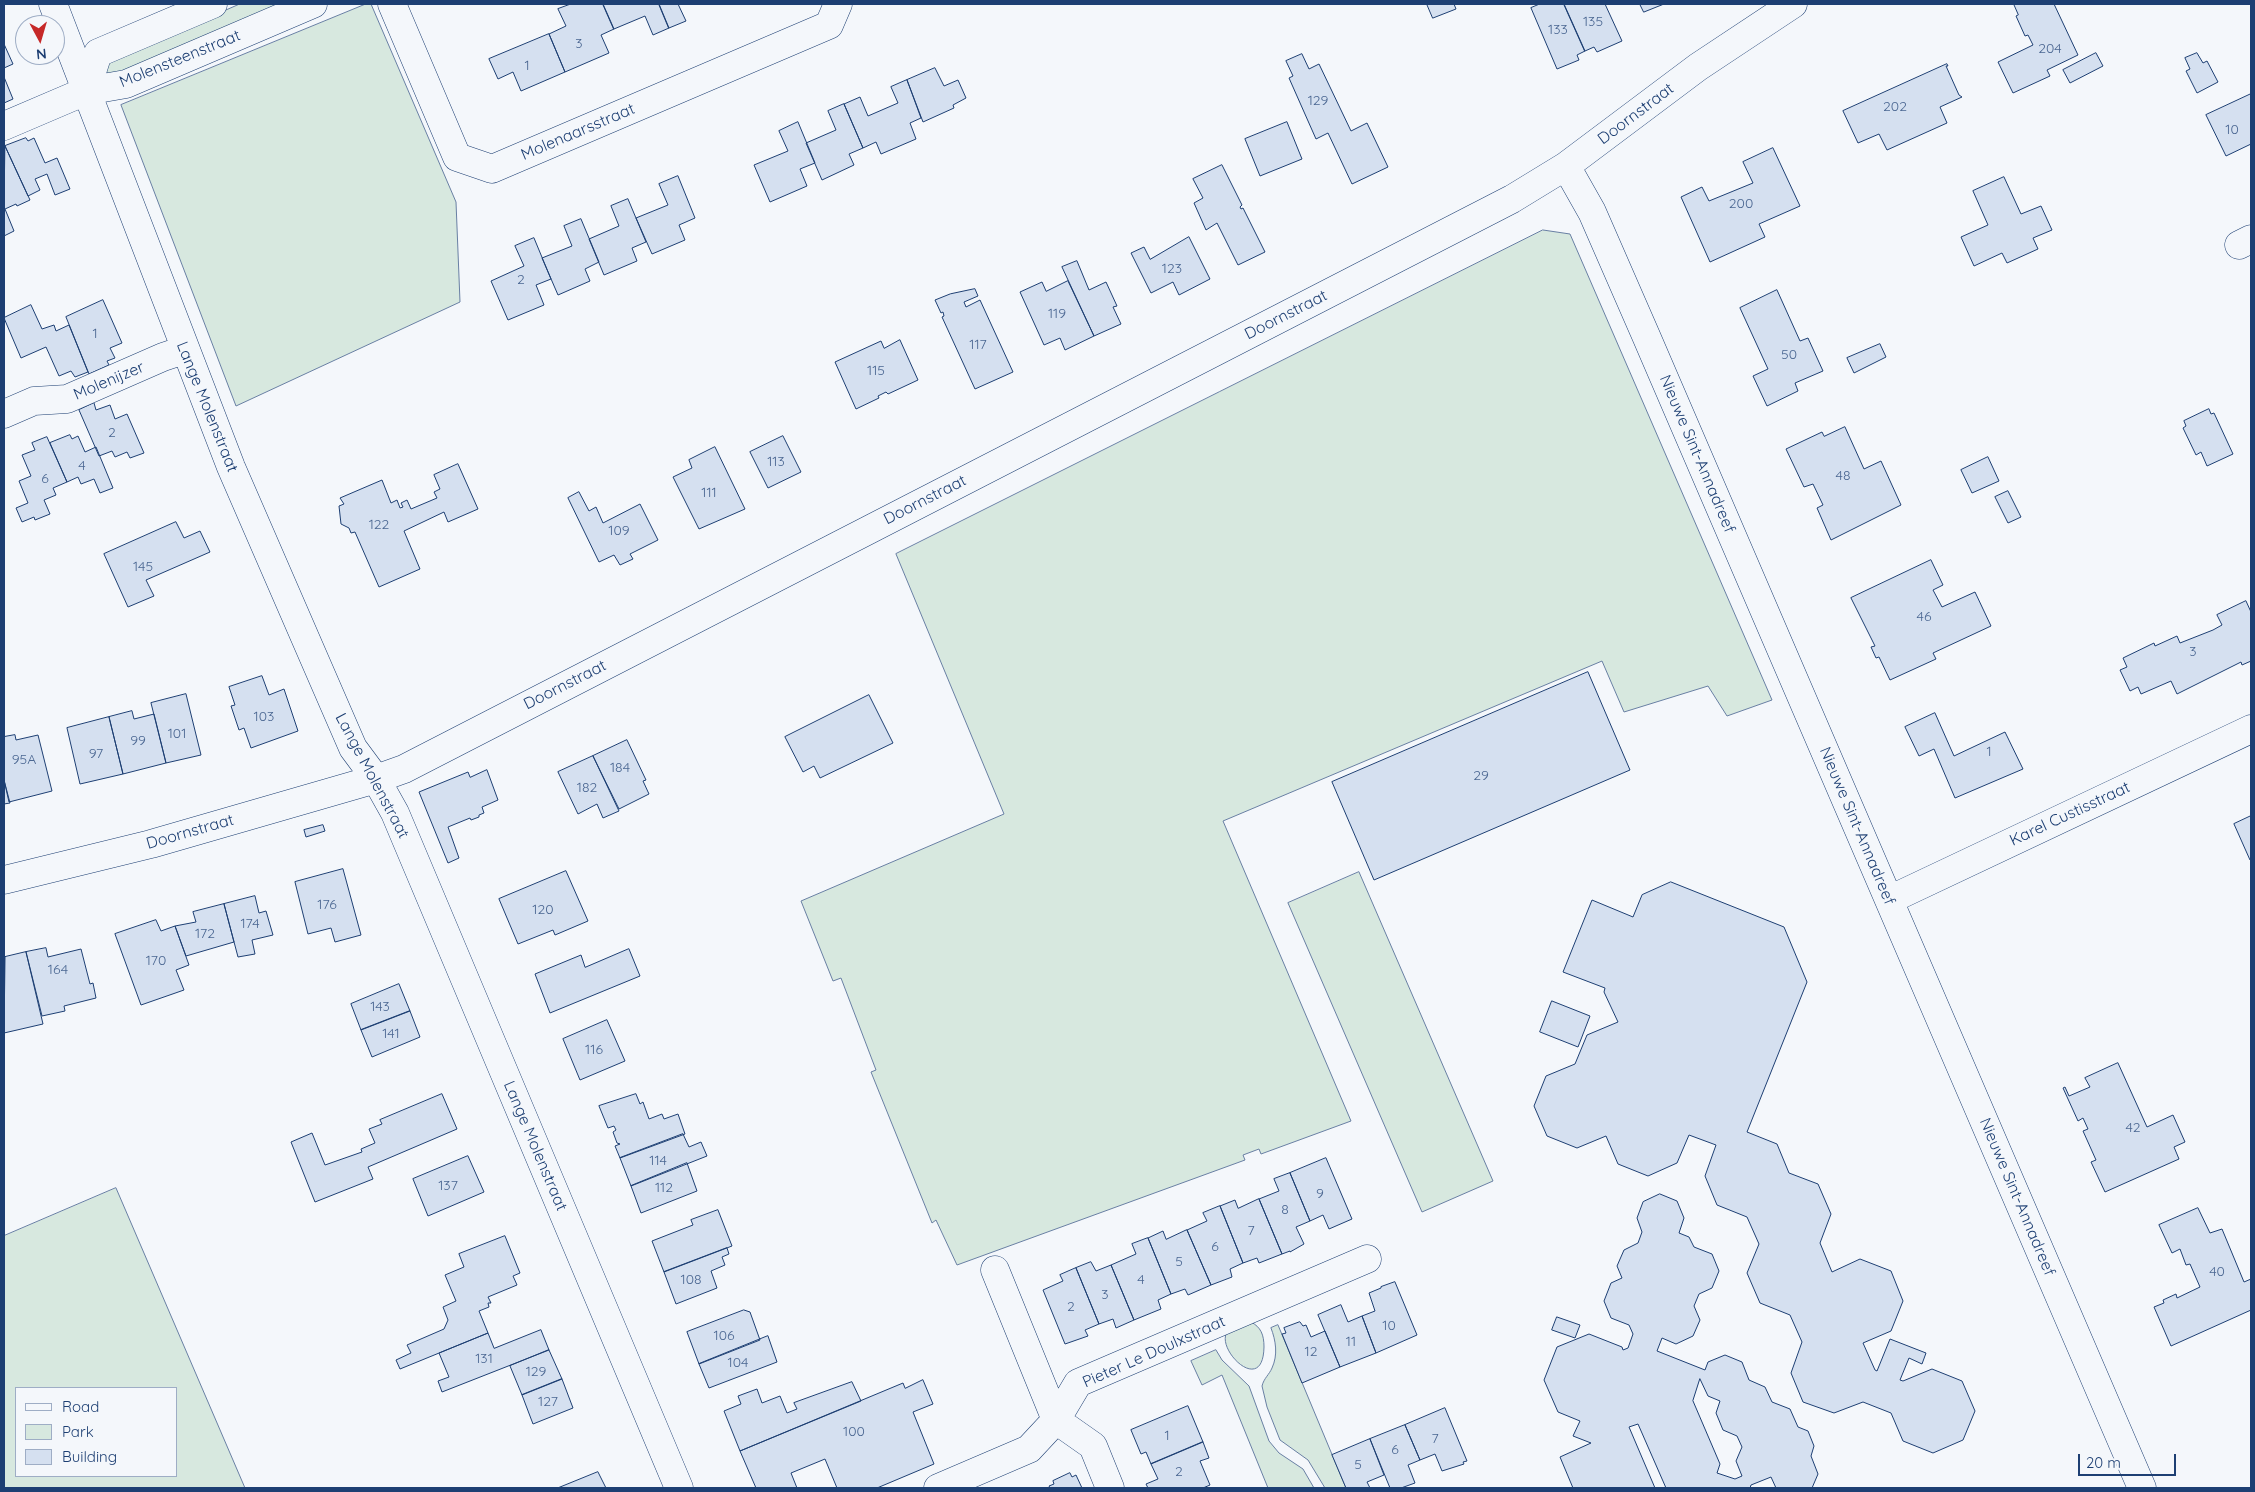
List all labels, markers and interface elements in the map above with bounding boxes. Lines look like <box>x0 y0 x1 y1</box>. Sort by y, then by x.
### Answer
house number: 135 <box>1583 14 1603 30</box>
north arrow <box>15 15 65 65</box>
house number: 133 <box>1548 22 1568 38</box>
street label: Molensteenstraat <box>117 26 243 92</box>
house number: 3 <box>575 36 583 52</box>
house number: 204 <box>2038 41 2062 57</box>
text: N <box>35 44 48 63</box>
house number: 1 <box>524 58 530 74</box>
street label: Doornstraat <box>1594 79 1678 149</box>
house number: 129 <box>1308 93 1328 109</box>
street label: Molenaarsstraat <box>518 99 638 165</box>
house number: 202 <box>1883 99 1907 115</box>
house number: 10 <box>2225 122 2239 138</box>
house number: 200 <box>1729 196 1753 212</box>
house number: 123 <box>1162 261 1182 277</box>
house number: 2 <box>517 272 525 288</box>
street label: Doornstraat <box>1241 286 1331 344</box>
house number: 119 <box>1048 306 1066 322</box>
house number: 1 <box>92 326 98 342</box>
house number: 117 <box>969 337 987 353</box>
street label: Lange Molenstraat <box>172 339 242 475</box>
house number: 50 <box>1781 347 1797 363</box>
street label: Molenijzer <box>71 357 147 405</box>
house number: 115 <box>867 363 885 379</box>
street label: Nieuwe Sint-Annadreef <box>1655 372 1739 536</box>
house number: 2 <box>108 425 116 441</box>
house number: 113 <box>767 454 785 470</box>
house number: 4 <box>78 458 86 474</box>
house number: 48 <box>1836 468 1850 484</box>
house number: 6 <box>41 471 49 487</box>
street label: Doornstraat <box>880 471 970 529</box>
house number: 111 <box>701 485 717 501</box>
house number: 122 <box>369 517 389 533</box>
house number: 109 <box>608 523 630 539</box>
house number: 145 <box>133 559 153 575</box>
house number: 46 <box>1917 609 1931 625</box>
house number: 3 <box>2189 644 2197 660</box>
street label: Doornstraat <box>520 656 610 714</box>
house number: 103 <box>254 709 274 725</box>
street label: Lange Molenstraat <box>331 710 413 842</box>
house number: 101 <box>168 726 186 742</box>
house number: 99 <box>130 733 146 749</box>
street label: Nieuwe Sint-Annadreef <box>1815 744 1899 908</box>
house number: 1 <box>1986 744 1992 760</box>
house number: 97 <box>89 746 103 762</box>
house number: 95A <box>12 752 36 768</box>
house number: 184 <box>610 760 630 776</box>
house number: 29 <box>1473 768 1489 784</box>
street label: Karel Custisstraat <box>2007 778 2133 850</box>
house number: 182 <box>577 780 597 796</box>
street label: Doornstraat <box>144 810 236 854</box>
house number: 176 <box>317 897 337 913</box>
house number: 120 <box>532 902 554 918</box>
house number: 174 <box>240 916 260 932</box>
house number: 172 <box>195 926 215 942</box>
house number: 170 <box>146 953 166 969</box>
house number: 164 <box>48 962 68 978</box>
house number: 143 <box>370 999 390 1015</box>
house number: 141 <box>382 1026 400 1042</box>
house number: 116 <box>585 1042 603 1058</box>
street label: Lange Molenstraat <box>499 1078 571 1214</box>
street label: Nieuwe Sint-Annadreef <box>1975 1115 2059 1279</box>
house number: 42 <box>2125 1120 2141 1136</box>
house number: 114 <box>649 1153 667 1169</box>
house number: 137 <box>438 1178 458 1194</box>
house number: 112 <box>655 1180 673 1196</box>
house number: 9 <box>1316 1186 1324 1202</box>
house number: 8 <box>1281 1202 1289 1218</box>
house number: 7 <box>1247 1223 1255 1239</box>
house number: 6 <box>1211 1239 1219 1255</box>
house number: 5 <box>1175 1254 1183 1270</box>
house number: 40 <box>2209 1264 2225 1280</box>
house number: 108 <box>680 1272 702 1288</box>
house number: 4 <box>1137 1272 1145 1288</box>
house number: 3 <box>1101 1287 1109 1303</box>
house number: 2 <box>1067 1299 1075 1315</box>
street label: Pieter Le Doulxstraat <box>1080 1312 1228 1392</box>
house number: 10 <box>1382 1318 1396 1334</box>
house number: 106 <box>713 1328 735 1344</box>
house number: 11 <box>1346 1334 1356 1350</box>
house number: 12 <box>1305 1344 1317 1360</box>
house number: 131 <box>475 1351 493 1367</box>
house number: 104 <box>728 1355 748 1371</box>
house number: 129 <box>526 1364 546 1380</box>
legend <box>15 1387 178 1477</box>
house number: 127 <box>538 1394 558 1410</box>
text: Road <box>62 1397 99 1416</box>
text: Park <box>62 1422 94 1441</box>
house number: 100 <box>843 1424 865 1440</box>
house number: 1 <box>1164 1428 1170 1444</box>
house number: 7 <box>1431 1431 1439 1447</box>
house number: 6 <box>1391 1442 1399 1458</box>
scale bar <box>2080 1444 2178 1476</box>
text: Building <box>62 1447 117 1466</box>
text: 20 m <box>2086 1453 2121 1472</box>
house number: 5 <box>1354 1457 1362 1473</box>
house number: 2 <box>1175 1464 1183 1480</box>

